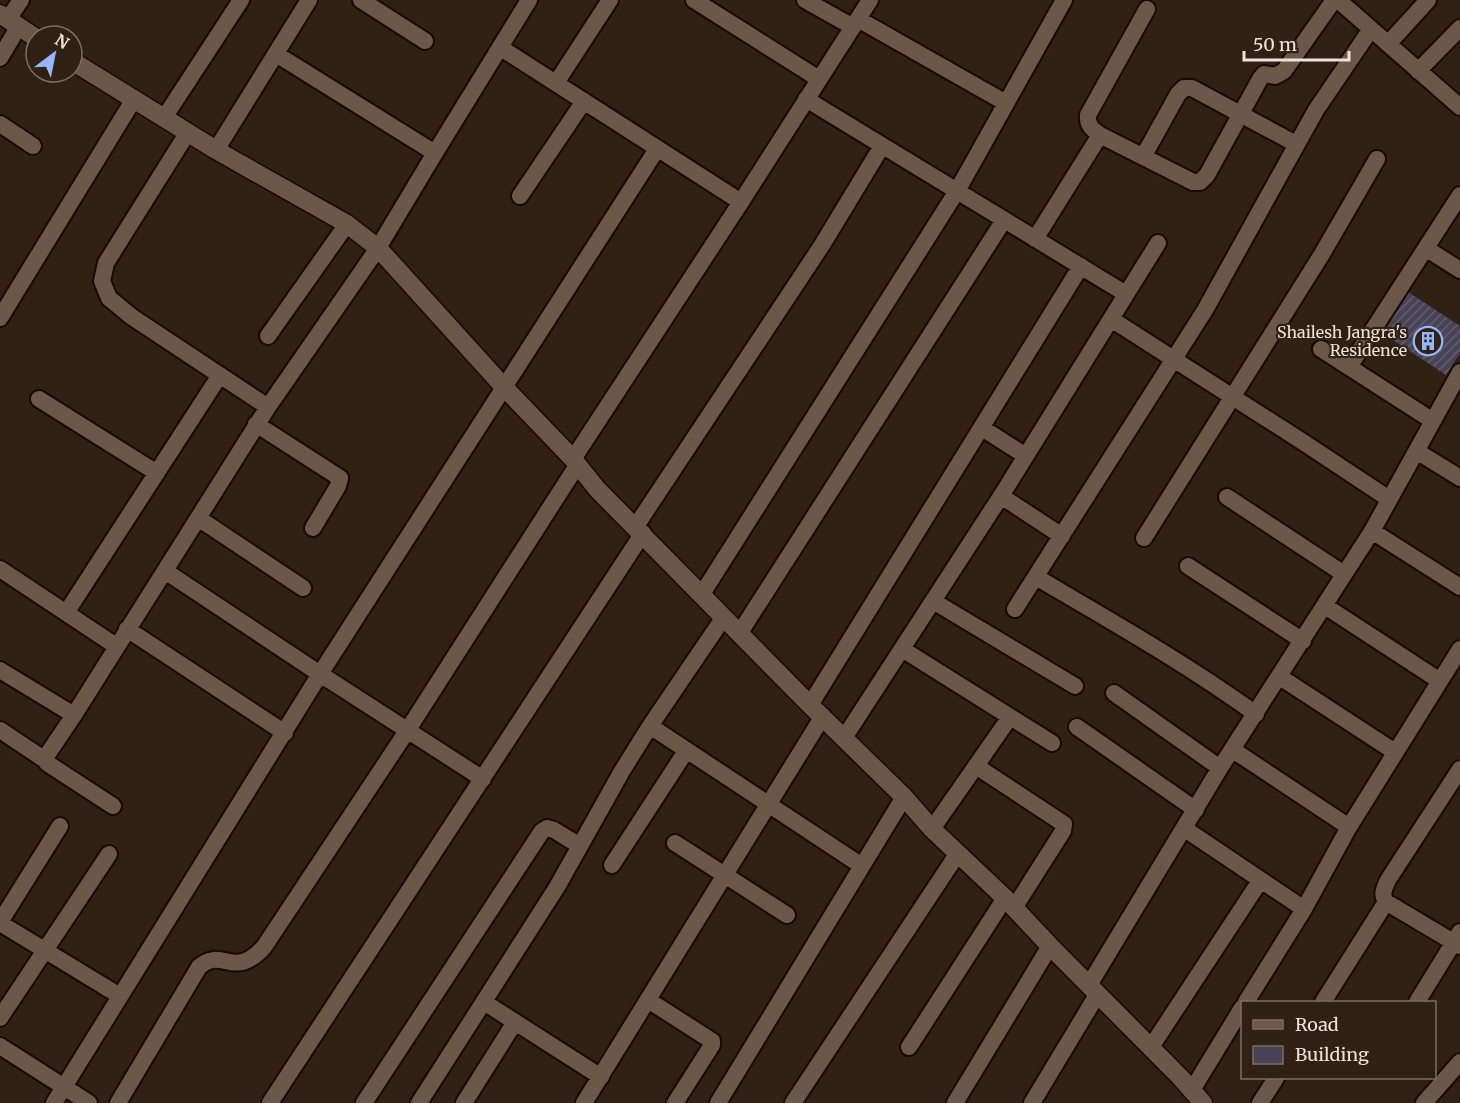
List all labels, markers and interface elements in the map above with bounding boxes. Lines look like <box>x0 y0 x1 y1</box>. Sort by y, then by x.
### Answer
north arrow <box>24 24 84 84</box>
scale bar <box>1244 24 1349 62</box>
text: N <box>51 29 73 53</box>
text: 50 m <box>1253 33 1297 56</box>
place label: Shailesh Jangra's Residence <box>1277 322 1407 360</box>
building icon: Shailesh Jangra's Residence <box>1412 325 1444 357</box>
legend <box>1241 1001 1436 1079</box>
text: Road <box>1295 1013 1339 1036</box>
text: Building <box>1295 1043 1369 1066</box>

